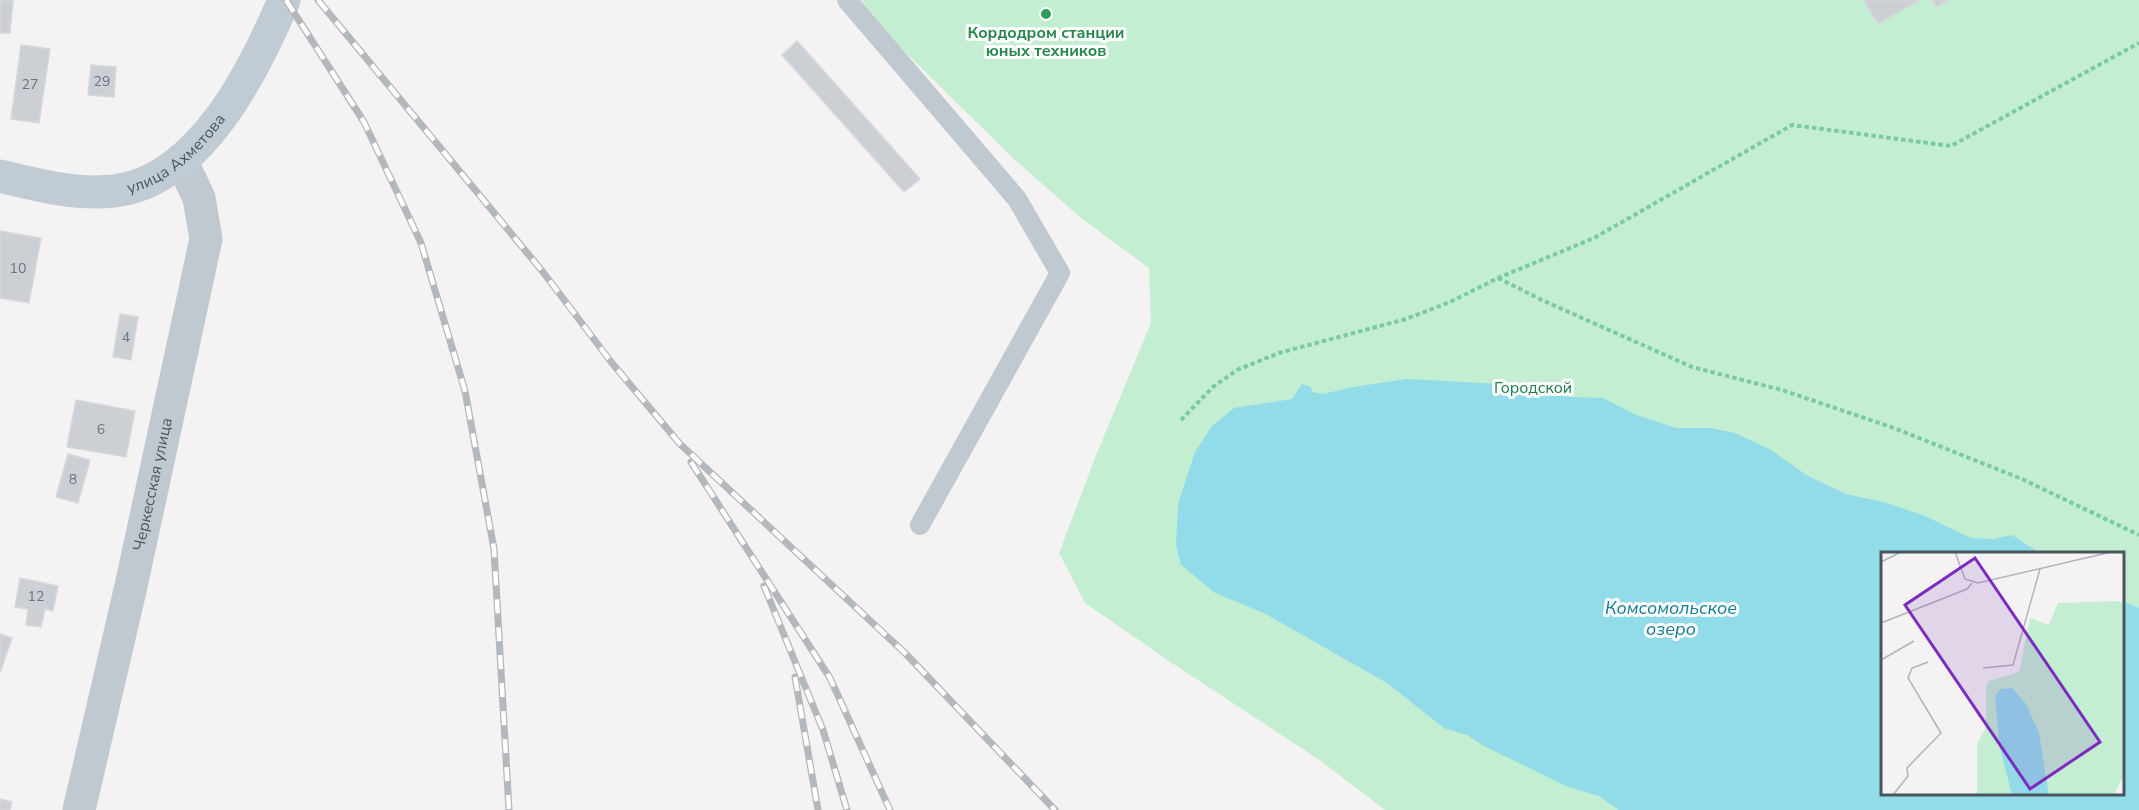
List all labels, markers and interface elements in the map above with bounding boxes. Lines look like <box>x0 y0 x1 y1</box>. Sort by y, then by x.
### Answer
marker: Кордодром станции юных техников <box>1039 7 1053 21</box>
place label: Кордодром станции юных техников <box>967 22 1125 62</box>
house number: 29 <box>94 72 110 91</box>
house number: 27 <box>22 75 38 94</box>
street label: улица Ахметова <box>125 109 231 199</box>
house number: 10 <box>10 259 26 278</box>
house number: 4 <box>122 328 130 347</box>
park label: Городской <box>1494 377 1572 399</box>
street label: Черкесская улица <box>128 416 178 553</box>
house number: 6 <box>97 420 105 439</box>
house number: 8 <box>69 470 77 489</box>
inset map <box>1881 552 2124 795</box>
house number: 12 <box>28 587 44 606</box>
water label: Комсомольское озеро <box>1605 596 1737 641</box>

